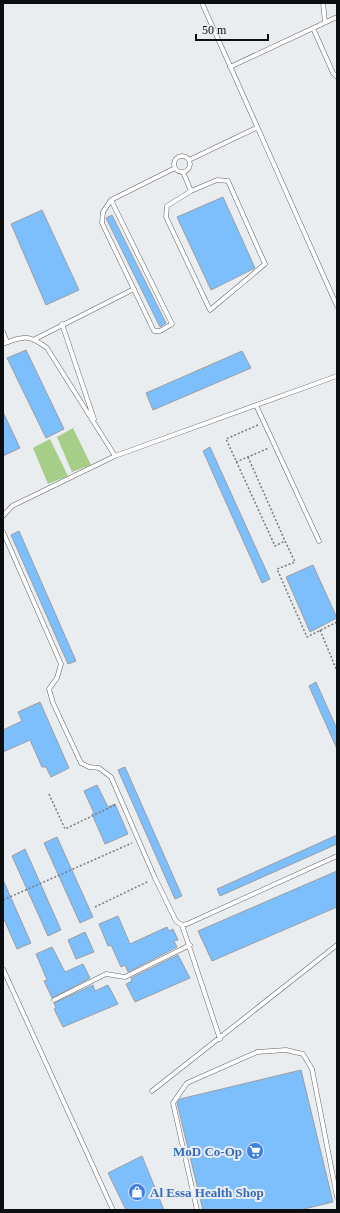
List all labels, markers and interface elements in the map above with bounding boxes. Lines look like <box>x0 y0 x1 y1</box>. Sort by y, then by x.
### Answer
scale bar <box>196 16 268 42</box>
text: 50 m <box>202 23 227 37</box>
supermarket icon: MoD Co-Op <box>245 1141 265 1161</box>
place label: MoD Co-Op <box>173 1144 242 1159</box>
shop icon: Al Essa Health Shop <box>127 1182 147 1202</box>
place label: Al Essa Health Shop <box>150 1185 264 1200</box>

